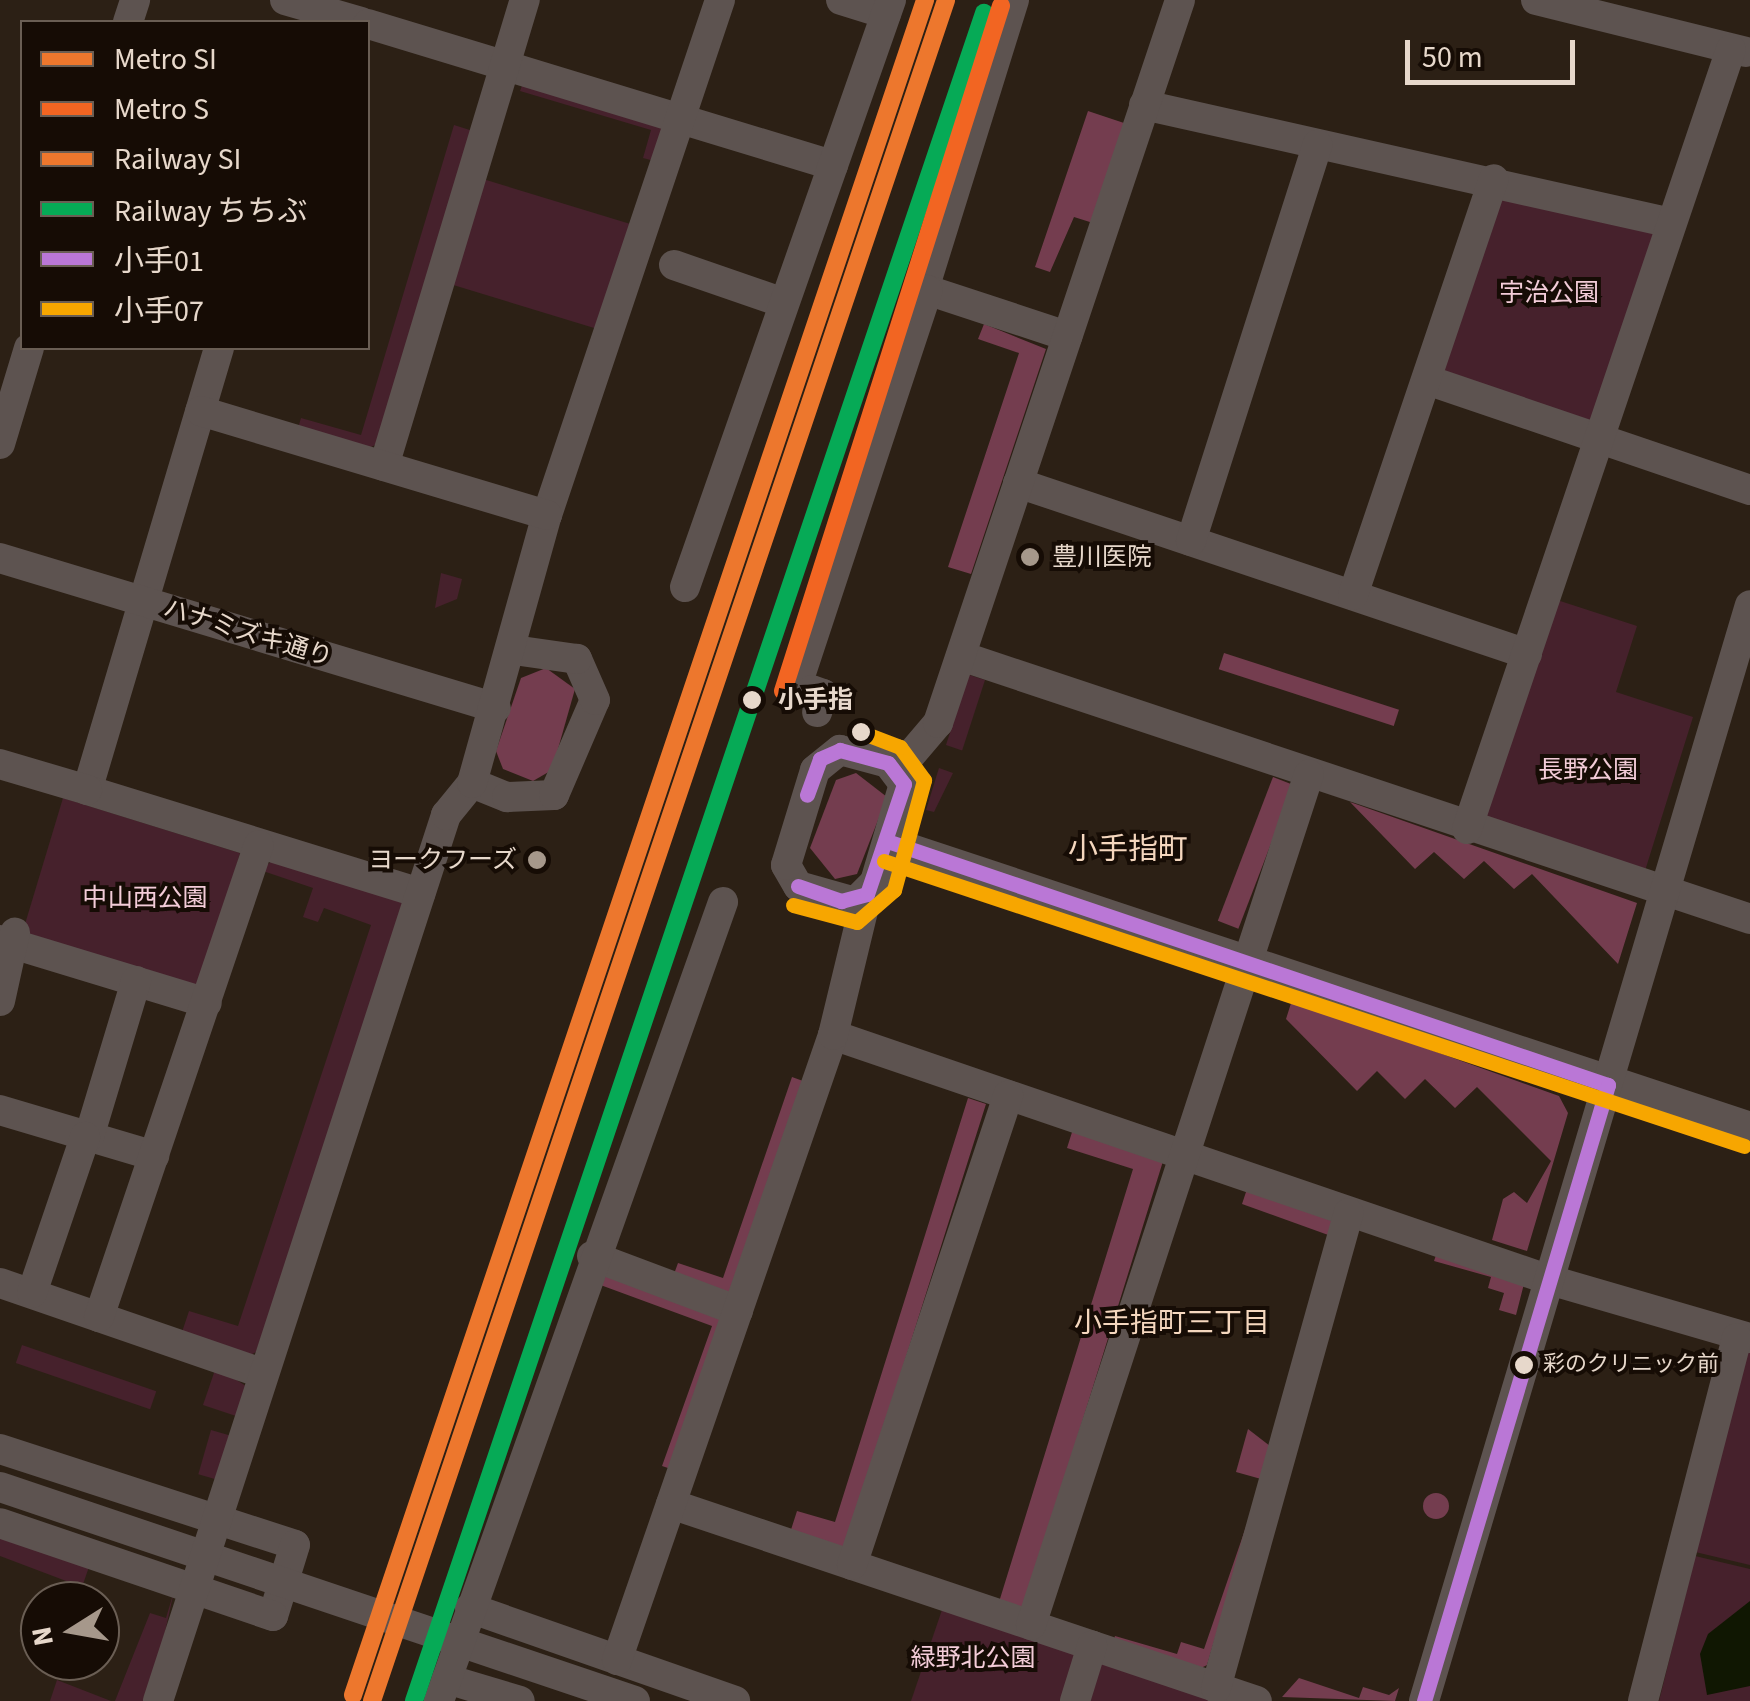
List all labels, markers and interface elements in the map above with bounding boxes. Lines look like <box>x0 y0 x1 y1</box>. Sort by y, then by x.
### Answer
legend <box>20 20 370 350</box>
scale bar <box>1410 20 1580 82</box>
text: 50 m <box>1422 36 1483 79</box>
text: Metro SI <box>114 38 217 81</box>
text: Metro S <box>114 88 209 131</box>
text: Railway SI <box>114 138 241 181</box>
text: Railway ちちぶ <box>114 190 308 233</box>
text: 小手01 <box>114 240 204 283</box>
park label: 宇治公園 <box>1499 278 1599 308</box>
text: 小手07 <box>114 290 204 333</box>
place label: 豊川医院 <box>1052 542 1152 572</box>
marker: 豊川医院 <box>1017 544 1043 570</box>
street label: ハナミズキ通り <box>160 593 336 673</box>
marker: 小手指 <box>735 683 769 717</box>
place label: 小手指 <box>778 685 853 715</box>
unlabelled marker <box>851 722 871 742</box>
park label: 長野公園 <box>1538 755 1638 785</box>
district label: 小手指町 <box>1068 832 1188 868</box>
place label: ヨークフーズ <box>367 845 517 875</box>
marker: ヨークフーズ <box>526 849 548 871</box>
park label: 中山西公園 <box>83 883 207 913</box>
district label: 小手指町三丁目 <box>1074 1306 1270 1340</box>
place label: 彩のクリニック前 <box>1543 1352 1719 1378</box>
marker: 彩のクリニック前 <box>1514 1355 1534 1375</box>
north arrow <box>20 1581 120 1681</box>
text: N <box>21 1623 64 1649</box>
park label: 緑野北公園 <box>911 1643 1035 1673</box>

